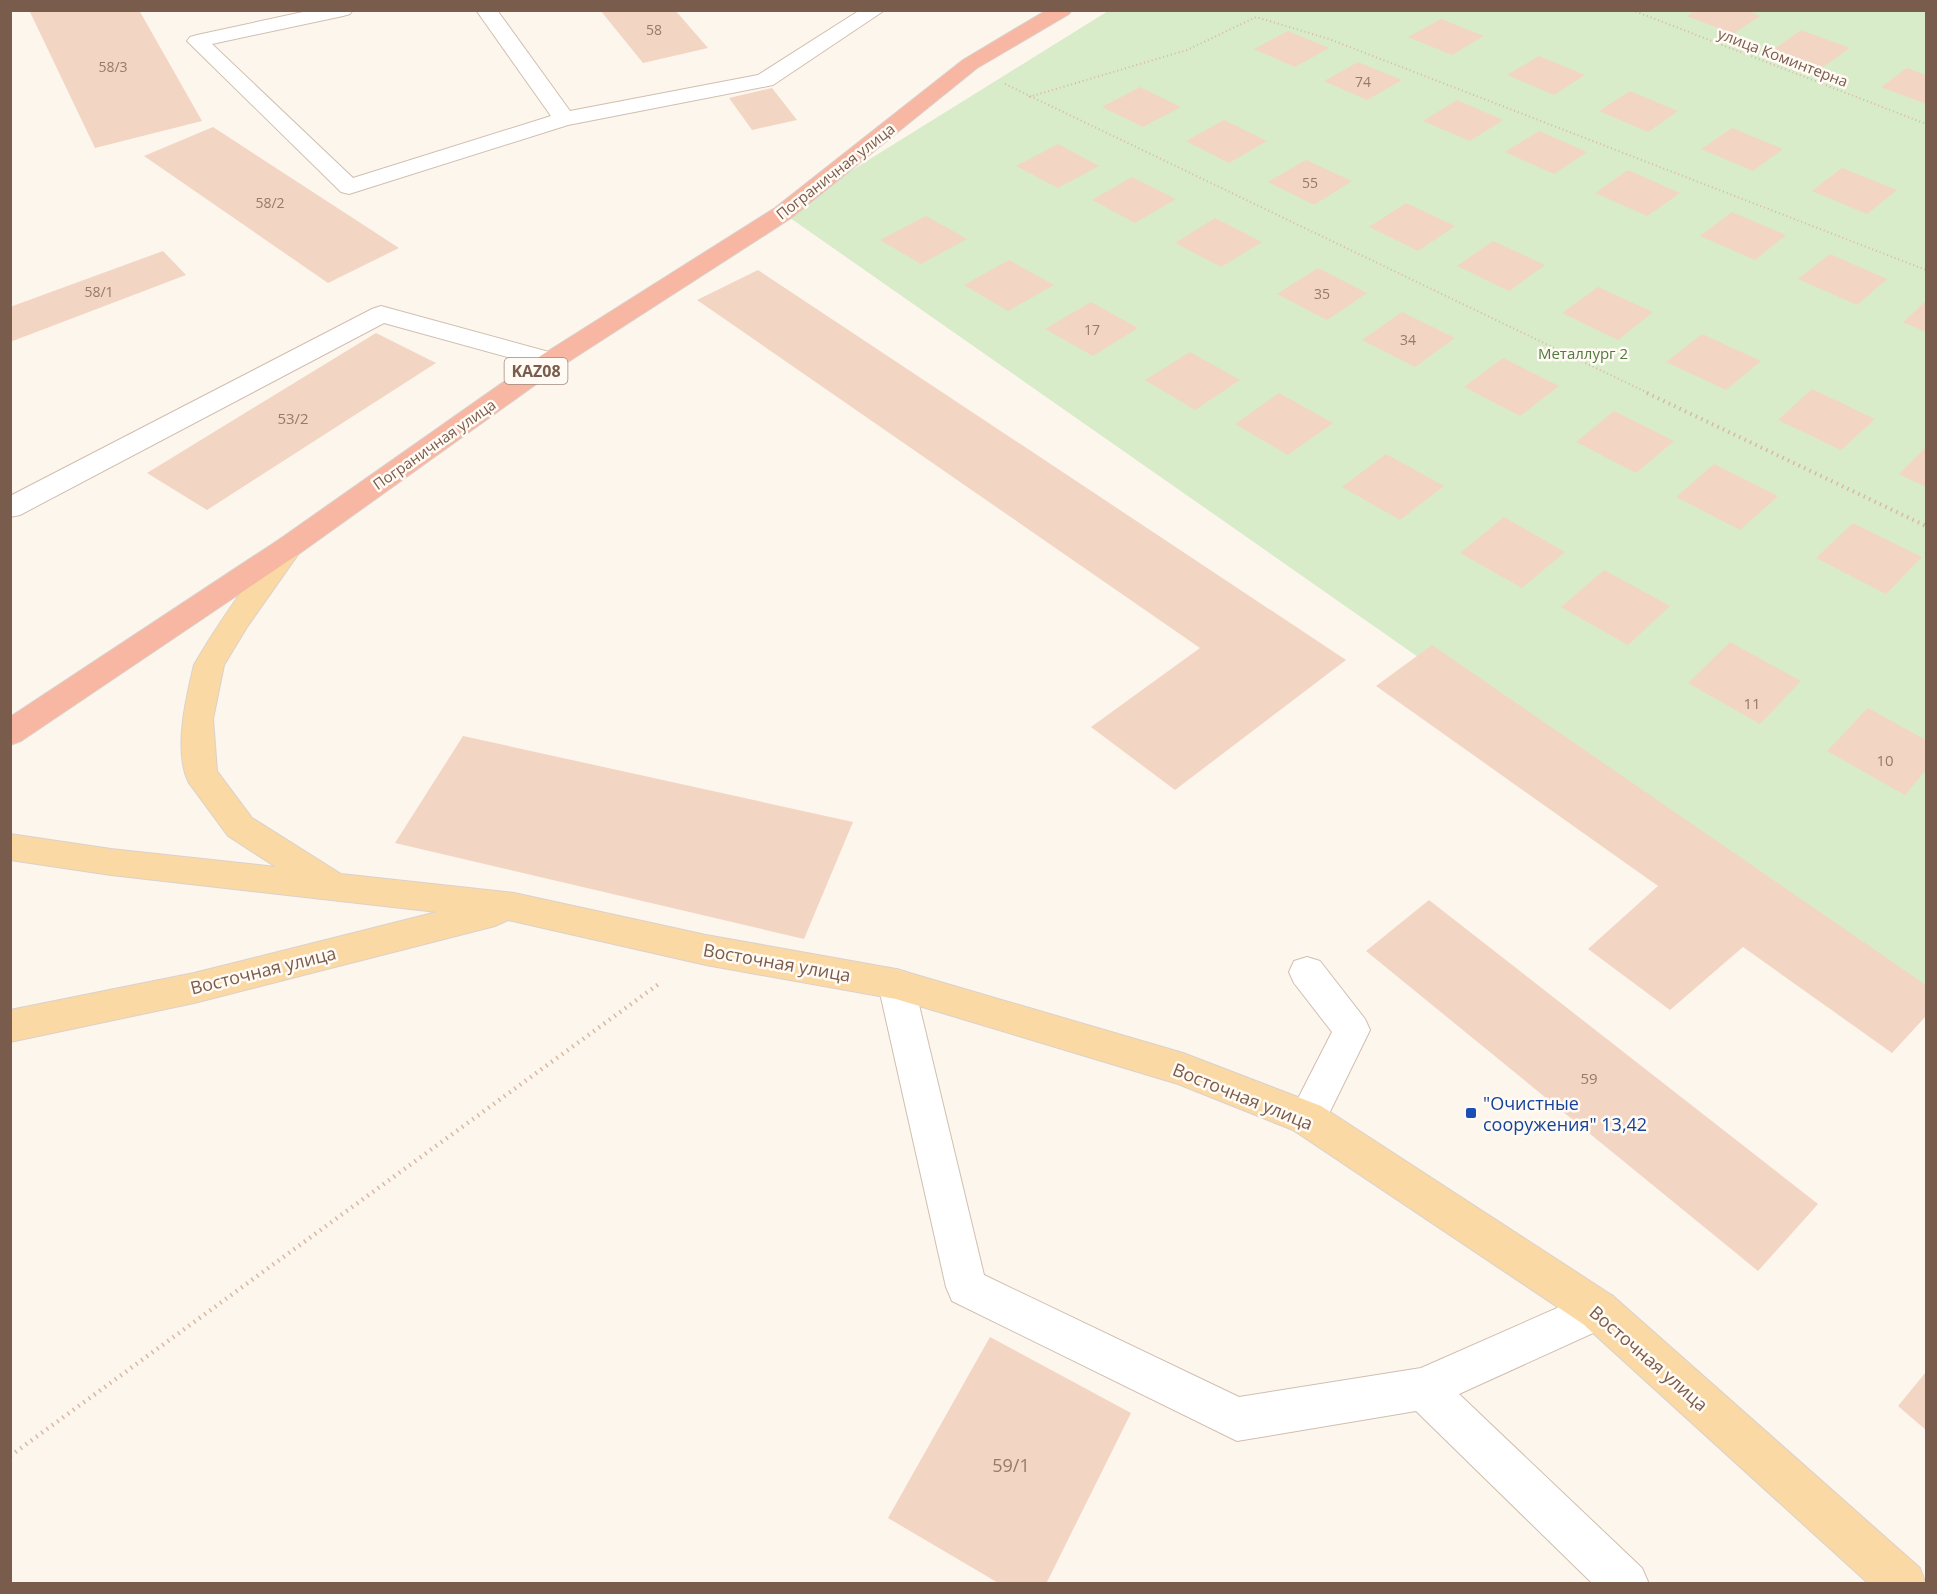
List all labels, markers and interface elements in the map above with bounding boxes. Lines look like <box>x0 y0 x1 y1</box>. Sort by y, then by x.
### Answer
house number: 58 <box>646 20 662 39</box>
street label: улица Коминтерна <box>1715 23 1851 91</box>
house number: 58/3 <box>98 57 128 76</box>
house number: 74 <box>1355 72 1371 91</box>
street label: Пограничная улица <box>772 118 898 224</box>
house number: 55 <box>1302 173 1318 192</box>
house number: 58/2 <box>255 193 285 212</box>
house number: 58/1 <box>84 282 114 301</box>
house number: 35 <box>1314 284 1330 303</box>
house number: 17 <box>1084 320 1100 339</box>
house number: 34 <box>1400 330 1416 349</box>
park label: Металлург 2 <box>1538 343 1628 363</box>
road number: KAZ08 <box>504 358 568 384</box>
street label: Пограничная улица <box>369 394 499 494</box>
house number: 53/2 <box>277 408 309 428</box>
house number: 11 <box>1743 693 1761 713</box>
house number: 10 <box>1876 750 1894 770</box>
street label: Восточная улица <box>701 937 853 987</box>
street label: Восточная улица <box>188 940 338 1000</box>
street label: Восточная улица <box>1169 1057 1317 1135</box>
house number: 59 <box>1580 1068 1598 1088</box>
place label: "Очистные сооружения" 13,42 <box>1483 1091 1647 1136</box>
marker: "Очистные сооружения" 13,42 <box>1464 1106 1478 1120</box>
street label: Восточная улица <box>1585 1300 1713 1416</box>
house number: 59/1 <box>992 1453 1030 1477</box>

